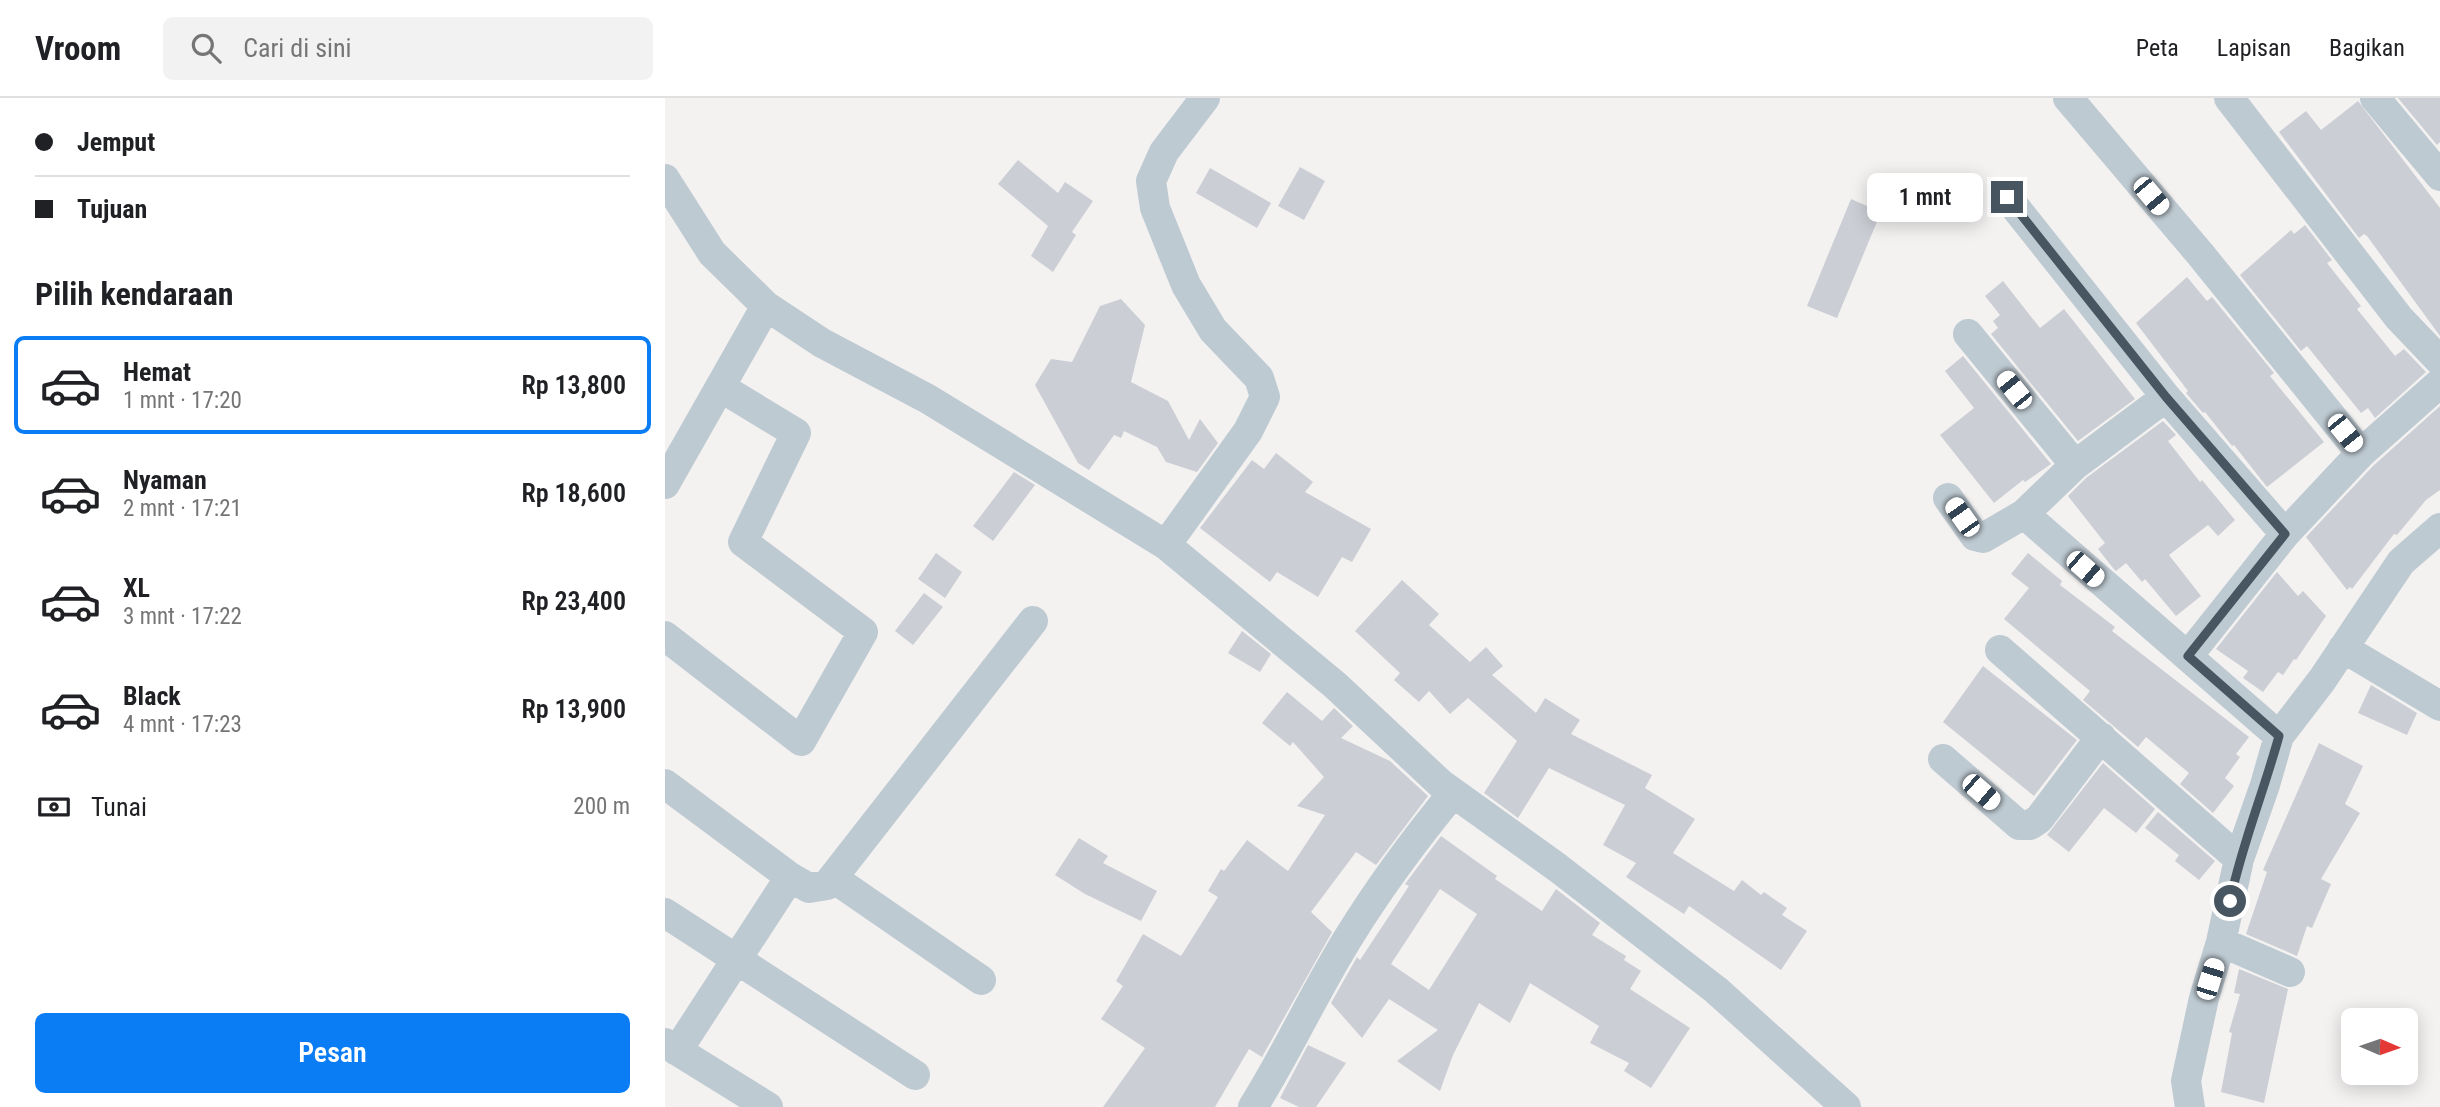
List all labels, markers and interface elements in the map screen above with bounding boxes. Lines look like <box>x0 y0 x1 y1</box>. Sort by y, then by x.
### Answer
search box <box>163 17 653 80</box>
text: Vroom <box>35 29 121 68</box>
icon: search <box>187 29 225 67</box>
text: Cari di sini <box>243 33 352 63</box>
text: Peta <box>2136 34 2179 62</box>
text: Lapisan <box>2217 34 2291 62</box>
text: Bagikan <box>2329 34 2405 62</box>
text: Jemput <box>77 127 155 157</box>
callout: 1 mnt <box>1867 172 1983 222</box>
car <box>2130 173 2173 219</box>
route end <box>1991 181 2023 213</box>
text: 1 mnt <box>1899 184 1951 211</box>
text: Tujuan <box>77 194 147 224</box>
text: Pilih kendaraan <box>35 275 234 313</box>
icon: car <box>39 354 102 417</box>
text: Hemat <box>123 357 191 387</box>
car <box>1993 367 2036 413</box>
text: Rp 13,800 <box>521 370 626 400</box>
text: 1 mnt · 17:20 <box>123 387 242 414</box>
car <box>2324 410 2367 456</box>
icon: car <box>39 462 102 525</box>
text: Nyaman <box>123 465 207 495</box>
text: Rp 18,600 <box>521 478 626 508</box>
car <box>1942 494 1983 540</box>
text: 2 mnt · 17:21 <box>123 495 242 522</box>
car <box>2063 547 2108 591</box>
icon: car <box>39 570 102 633</box>
text: XL <box>123 573 150 603</box>
text: Rp 23,400 <box>521 586 626 616</box>
text: 3 mnt · 17:22 <box>123 603 242 630</box>
icon: car <box>39 678 102 741</box>
text: Black <box>123 681 181 711</box>
text: Rp 13,900 <box>521 694 626 724</box>
text: 4 mnt · 17:23 <box>123 711 242 738</box>
car <box>1959 770 2004 814</box>
icon: cash <box>35 788 73 826</box>
text: Tunai <box>91 792 147 822</box>
text: 200 m <box>573 793 630 820</box>
route start <box>2214 885 2246 917</box>
car <box>2194 956 2227 1002</box>
north arrow <box>2341 1008 2419 1085</box>
map controls <box>2341 1008 2418 1085</box>
button: Pesan <box>35 1013 630 1093</box>

